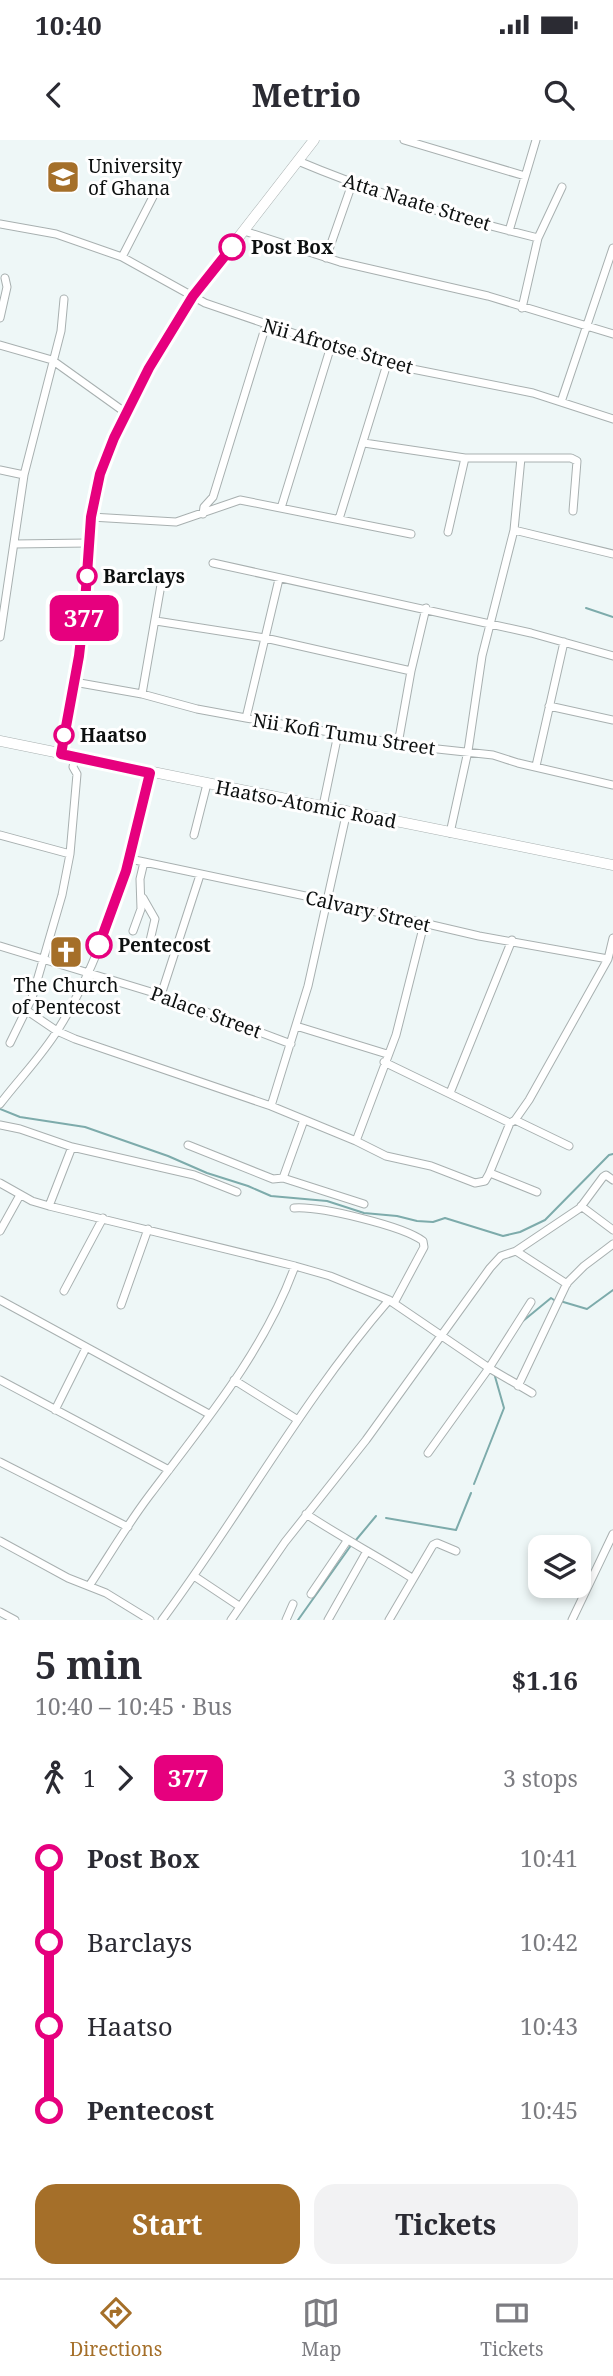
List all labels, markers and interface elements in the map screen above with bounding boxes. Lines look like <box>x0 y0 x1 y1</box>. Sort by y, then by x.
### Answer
text: 10:40 <box>35 7 102 43</box>
text: Metrio <box>252 73 361 116</box>
icon: back <box>35 76 73 114</box>
icon: search <box>540 76 578 114</box>
place label: University of Ghana <box>88 153 182 201</box>
school or university icon: University of Ghana <box>44 158 82 196</box>
street label: Atta Naate Street <box>340 167 494 237</box>
marker: Post Box <box>219 234 245 260</box>
place label: Post Box <box>251 234 334 260</box>
street label: Nii Afrotse Street <box>260 312 417 380</box>
place label: Barclays <box>103 563 185 589</box>
marker: Barclays <box>77 566 97 586</box>
line badge: 377 <box>44 595 124 641</box>
text: 377 <box>64 601 104 634</box>
street label: Nii Kofi Tumu Street <box>251 707 438 761</box>
place label: Haatso <box>80 722 147 748</box>
marker: Haatso <box>54 725 74 745</box>
street label: Haatso-Atomic Road <box>213 774 399 834</box>
street label: Calvary Street <box>303 884 433 938</box>
marker: Pentecost <box>86 932 112 958</box>
place label: Pentecost <box>118 932 211 958</box>
church icon: The Church of Pentecost <box>47 933 85 971</box>
place label: The Church of Pentecost <box>11 972 121 1020</box>
street label: Palace Street <box>147 980 265 1044</box>
map controls <box>528 1535 591 1598</box>
button: layers <box>528 1535 591 1598</box>
text: 5 min <box>35 1638 143 1690</box>
text: $1.16 <box>512 1662 578 1698</box>
text: 10:40 – 10:45 · Bus <box>35 1690 232 1722</box>
icon: walk <box>35 1759 73 1797</box>
icon: forward <box>106 1759 144 1797</box>
text: 377 <box>168 1761 209 1794</box>
text: 1 <box>83 1762 96 1794</box>
text: 3 stops <box>503 1762 578 1794</box>
text: Post Box <box>87 1840 200 1876</box>
text: 10:41 <box>520 1842 578 1874</box>
text: Barclays <box>87 1924 192 1960</box>
text: 10:42 <box>520 1926 578 1958</box>
text: Haatso <box>87 2008 173 2044</box>
text: 10:43 <box>520 2010 578 2042</box>
text: Pentecost <box>87 2092 214 2128</box>
text: 10:45 <box>520 2094 578 2126</box>
button: Start <box>35 2184 300 2264</box>
button: Tickets <box>314 2184 578 2264</box>
tab: Directions <box>69 2294 162 2362</box>
tab: Map <box>301 2294 341 2362</box>
tab: Tickets <box>480 2294 544 2362</box>

